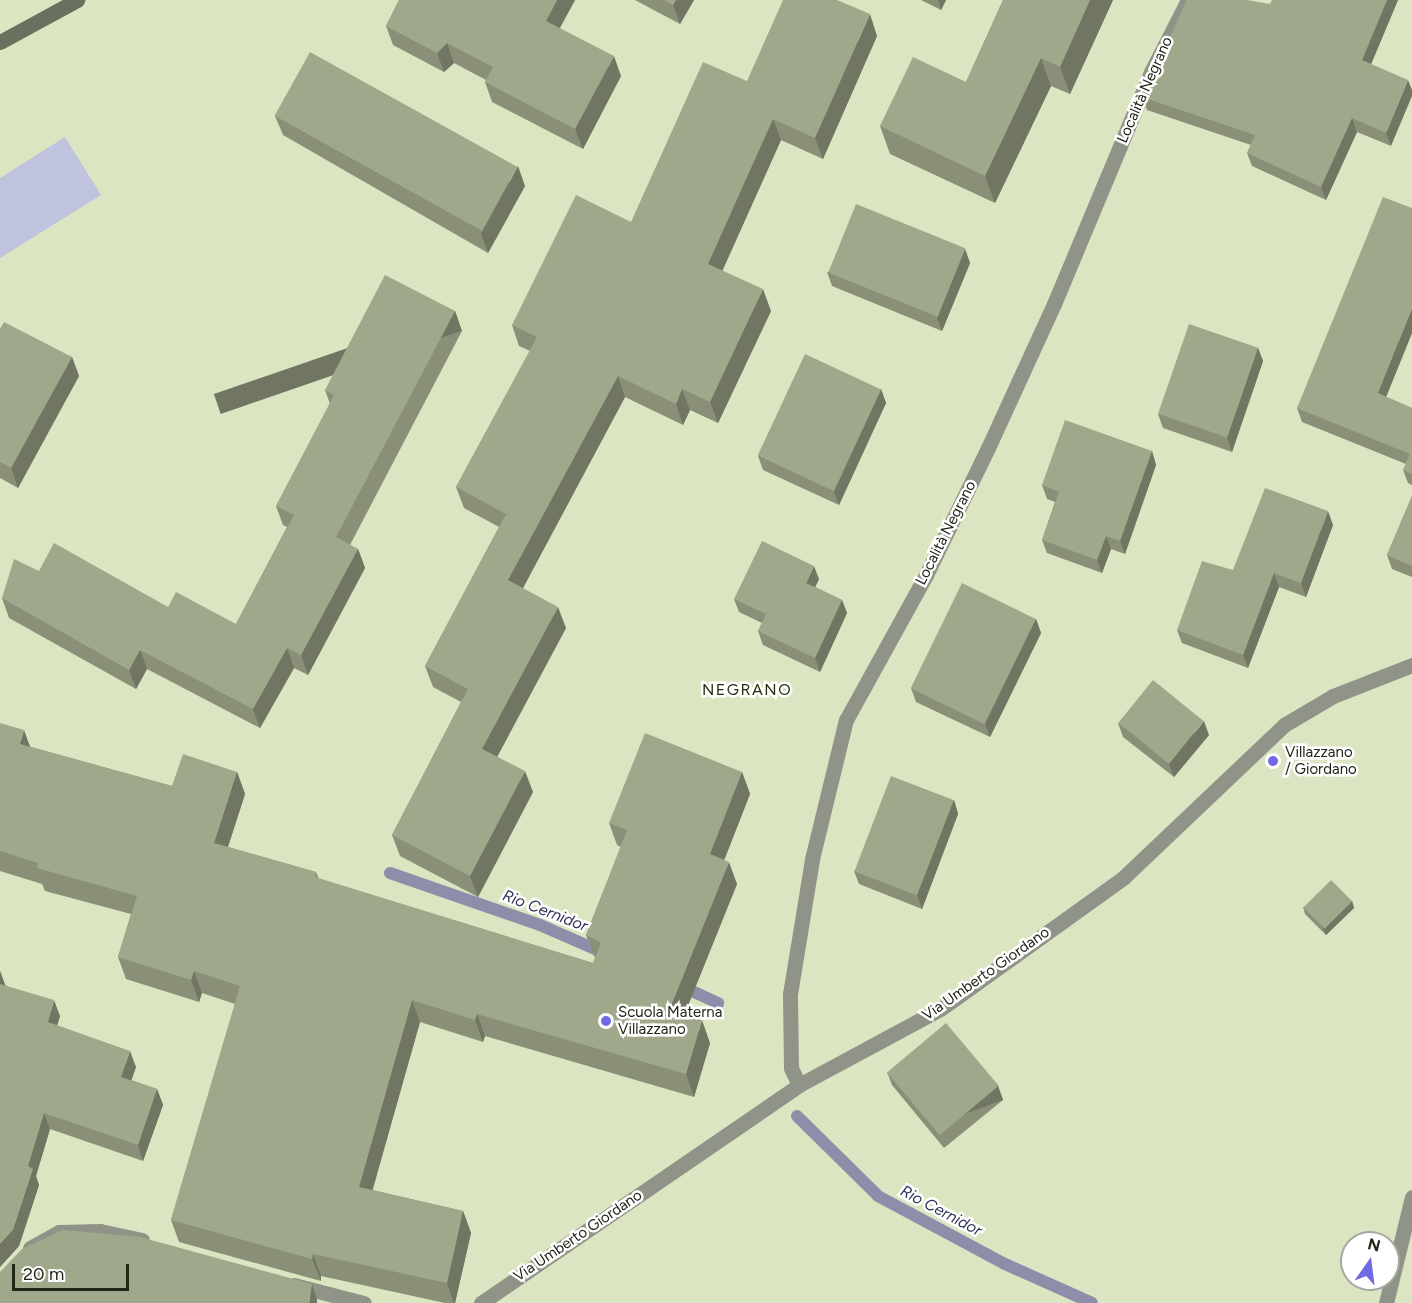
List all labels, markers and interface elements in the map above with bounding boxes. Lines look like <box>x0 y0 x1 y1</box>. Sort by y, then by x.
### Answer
street label: Località Negrano <box>1114 34 1176 146</box>
street label: Località Negrano <box>912 478 980 588</box>
district label: NEGRANO <box>702 680 792 700</box>
place label: Villazzano / Giordano <box>1285 743 1357 778</box>
marker: Villazzano / Giordano <box>1266 754 1280 768</box>
water label: Rio Cernidor <box>500 886 590 936</box>
street label: Via Umberto Giordano <box>919 923 1053 1025</box>
place label: Scuola Materna Villazzano <box>618 1003 722 1038</box>
marker: Scuola Materna Villazzano <box>599 1014 613 1028</box>
water label: Rio Cernidor <box>897 1182 985 1240</box>
street label: Via Umberto Giordano <box>510 1186 646 1286</box>
north arrow <box>1340 1231 1400 1291</box>
text: N <box>1366 1234 1382 1256</box>
scale bar <box>15 1252 132 1290</box>
text: 20 m <box>23 1263 64 1285</box>

